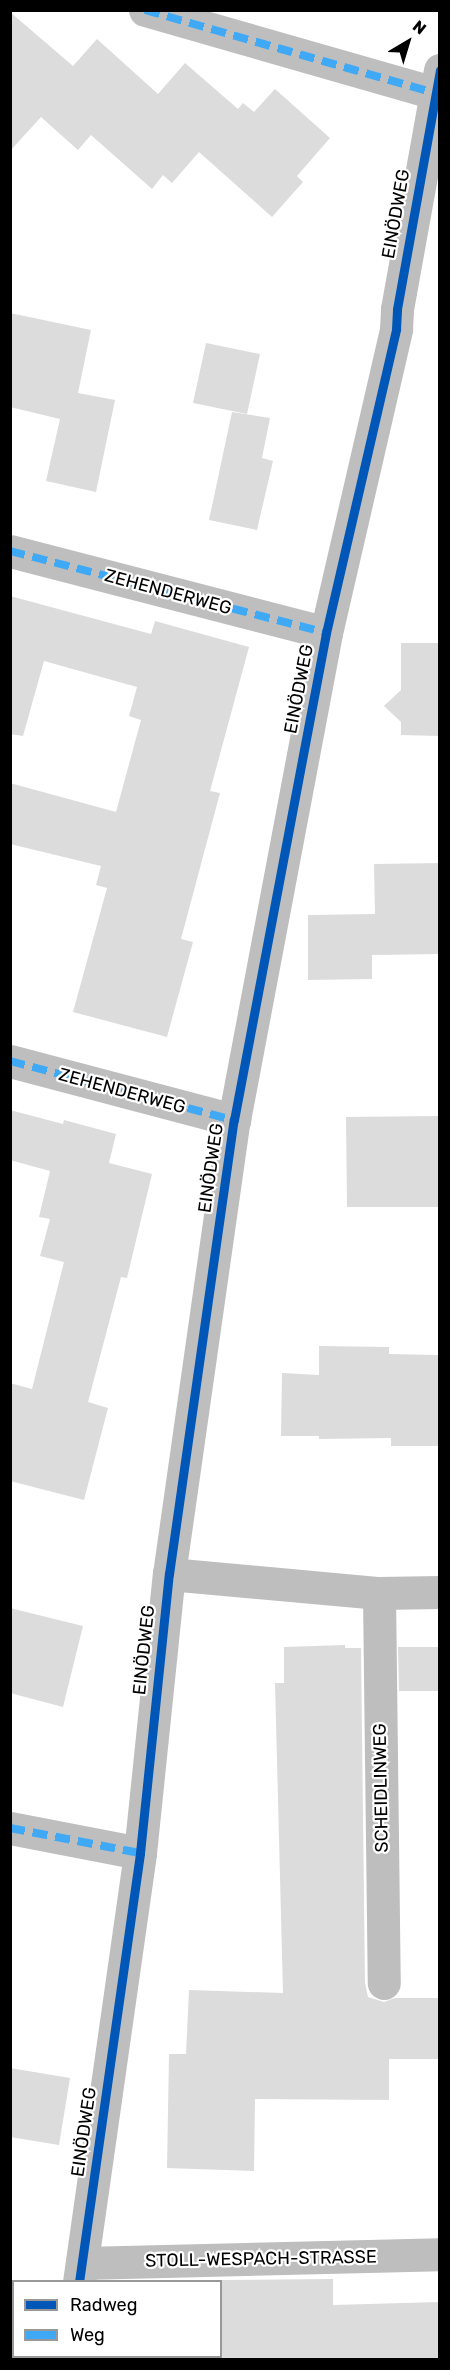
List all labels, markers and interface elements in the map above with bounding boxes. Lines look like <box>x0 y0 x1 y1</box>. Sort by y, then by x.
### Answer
north arrow <box>378 12 438 72</box>
text: N <box>409 16 430 38</box>
street label: EINÖDWEG <box>378 168 414 260</box>
street label: ZEHENDERWEG <box>102 565 234 619</box>
street label: EINÖDWEG <box>280 643 318 735</box>
street label: ZEHENDERWEG <box>56 1064 188 1118</box>
street label: EINÖDWEG <box>194 1122 228 1214</box>
street label: EINÖDWEG <box>129 1604 159 1696</box>
street label: SCHEIDLINWEG <box>369 1723 393 1853</box>
street label: EINÖDWEG <box>67 2086 101 2178</box>
street label: STOLL-WESPACH-STRASSE <box>145 2246 377 2272</box>
legend <box>12 2280 222 2358</box>
text: Radweg <box>70 2294 137 2316</box>
text: Weg <box>70 2324 105 2346</box>

